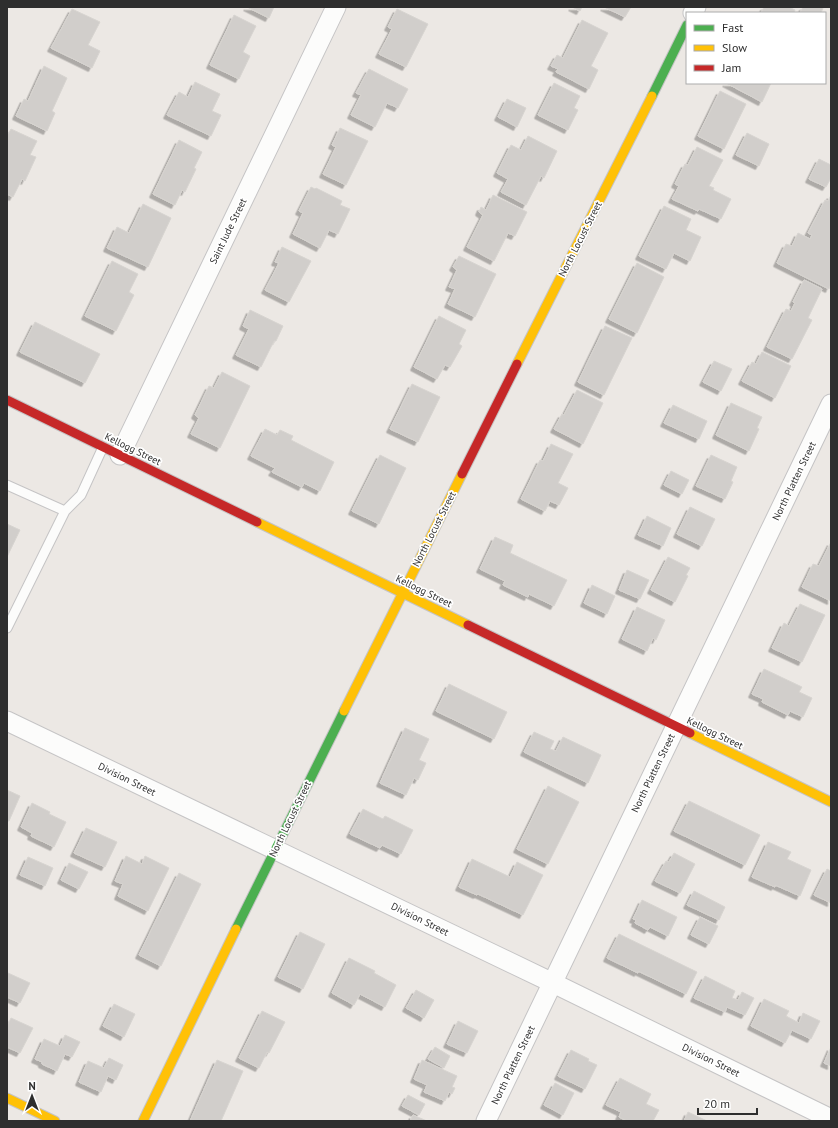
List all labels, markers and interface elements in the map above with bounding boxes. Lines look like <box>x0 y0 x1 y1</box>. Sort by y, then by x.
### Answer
legend <box>686 12 826 84</box>
text: Fast <box>722 20 743 35</box>
text: Slow <box>722 40 747 55</box>
text: Jam <box>721 60 741 75</box>
street label: Saint Jude Street <box>206 195 250 266</box>
street label: North Locust Street <box>555 199 605 279</box>
street label: Kellogg Street <box>103 430 164 468</box>
street label: North Platten Street <box>769 439 819 523</box>
street label: North Locust Street <box>409 489 459 569</box>
street label: Kellogg Street <box>394 572 455 610</box>
street label: Kellogg Street <box>685 714 746 752</box>
street label: North Platten Street <box>628 731 678 815</box>
street label: Division Street <box>96 759 159 799</box>
street label: North Locust Street <box>266 778 314 859</box>
street label: Division Street <box>389 899 452 939</box>
street label: North Platten Street <box>488 1023 538 1107</box>
street label: Division Street <box>680 1040 743 1080</box>
north arrow <box>12 1076 52 1116</box>
text: N <box>28 1079 36 1093</box>
scale bar <box>698 1090 757 1116</box>
text: 20 m <box>704 1096 730 1111</box>

